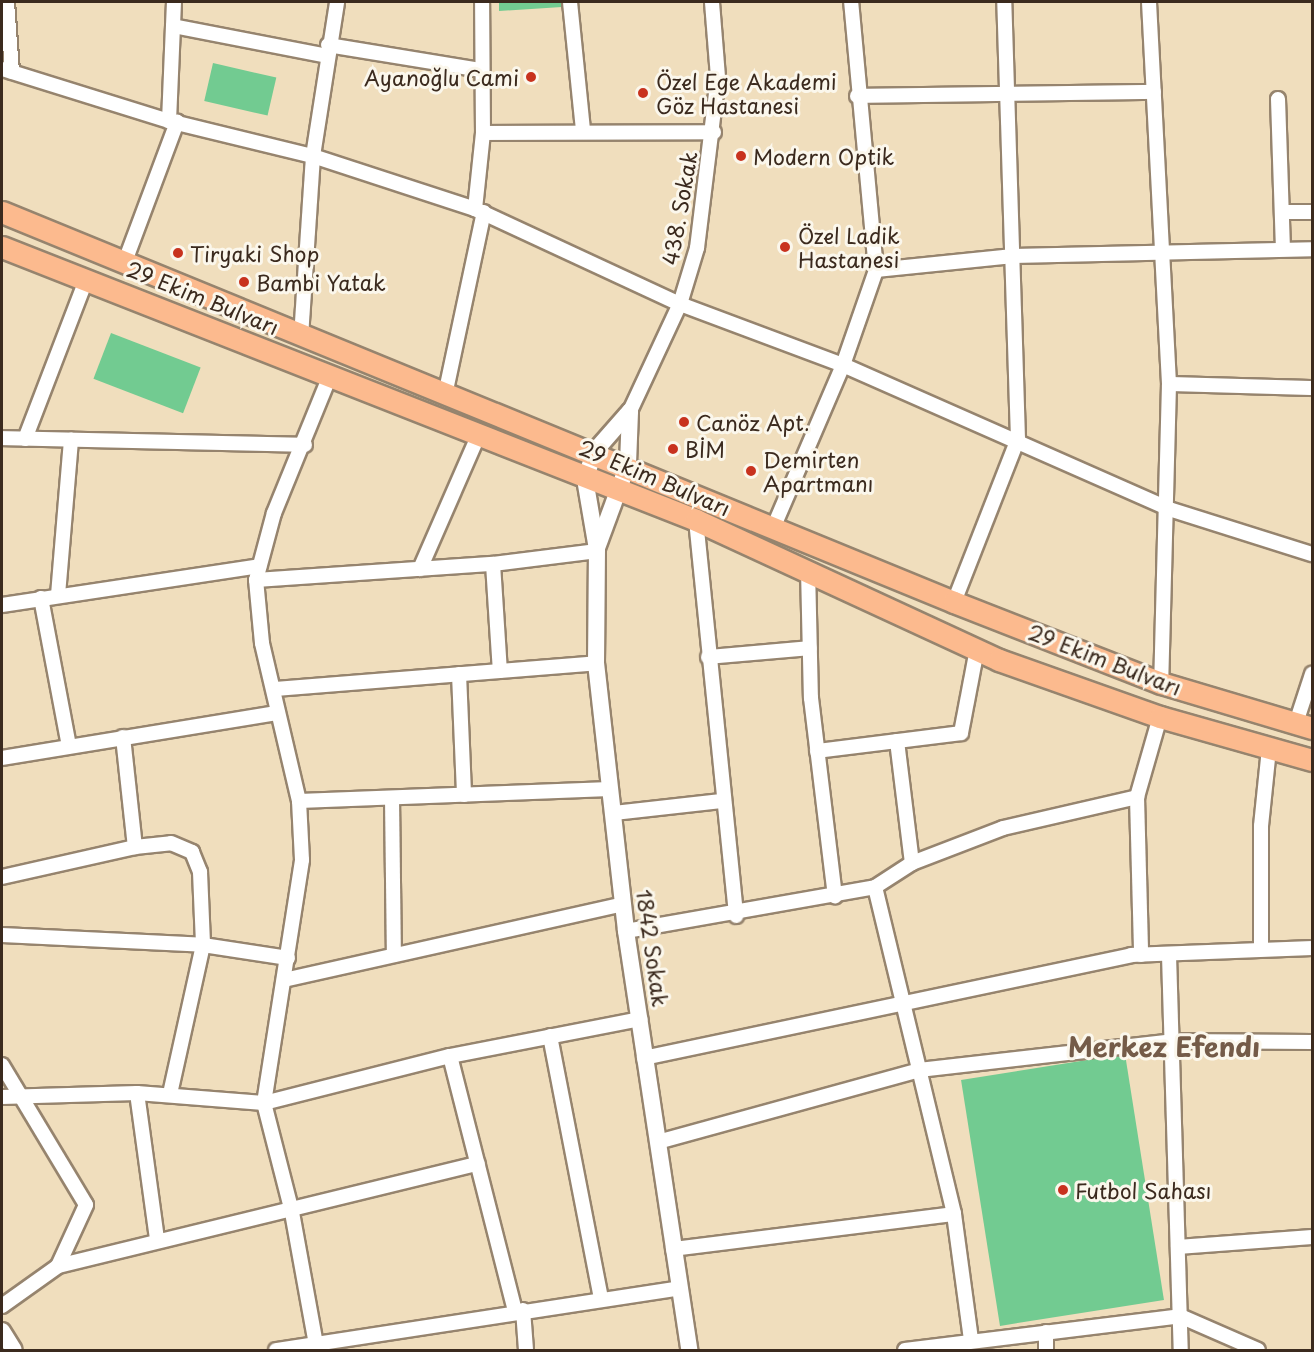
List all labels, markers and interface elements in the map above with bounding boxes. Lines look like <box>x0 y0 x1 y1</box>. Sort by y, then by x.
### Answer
place label: Ayanoğlu Cami <box>363 64 519 90</box>
place label: Özel Ege Akademi Göz Hastanesi <box>656 68 838 118</box>
marker: Ayanoğlu Cami <box>524 70 538 84</box>
marker: Özel Ege Akademi Göz Hastanesi <box>634 84 652 102</box>
place label: Modern Optik <box>753 143 894 169</box>
street label: 438. Sokak <box>657 149 701 267</box>
marker: Modern Optik <box>734 149 748 163</box>
place label: Özel Ladik Hastanesi <box>798 222 901 272</box>
marker: Özel Ladik Hastanesi <box>776 238 794 256</box>
place label: Tiryaki Shop <box>190 240 320 266</box>
marker: Tiryaki Shop <box>171 246 185 260</box>
street label: 29 Ekim Bulvarı <box>123 255 283 339</box>
place label: Bambi Yatak <box>256 269 385 295</box>
marker: Bambi Yatak <box>237 275 251 289</box>
place label: Canöz Apt. <box>696 409 810 435</box>
marker: Canöz Apt. <box>677 415 691 429</box>
street label: 29 Ekim Bulvarı <box>576 434 734 520</box>
place label: BİM <box>685 436 725 462</box>
marker: BİM <box>666 442 680 456</box>
place label: Demirten Apartmanı <box>763 446 873 496</box>
marker: Demirten Apartmanı <box>744 464 758 478</box>
street label: 29 Ekim Bulvarı <box>1025 618 1185 700</box>
street label: 1842 Sokak <box>632 887 674 1009</box>
district label: Merkez Efendı <box>1069 1030 1259 1062</box>
place label: Futbol Sahası <box>1075 1177 1210 1203</box>
marker: Futbol Sahası <box>1056 1183 1070 1197</box>

